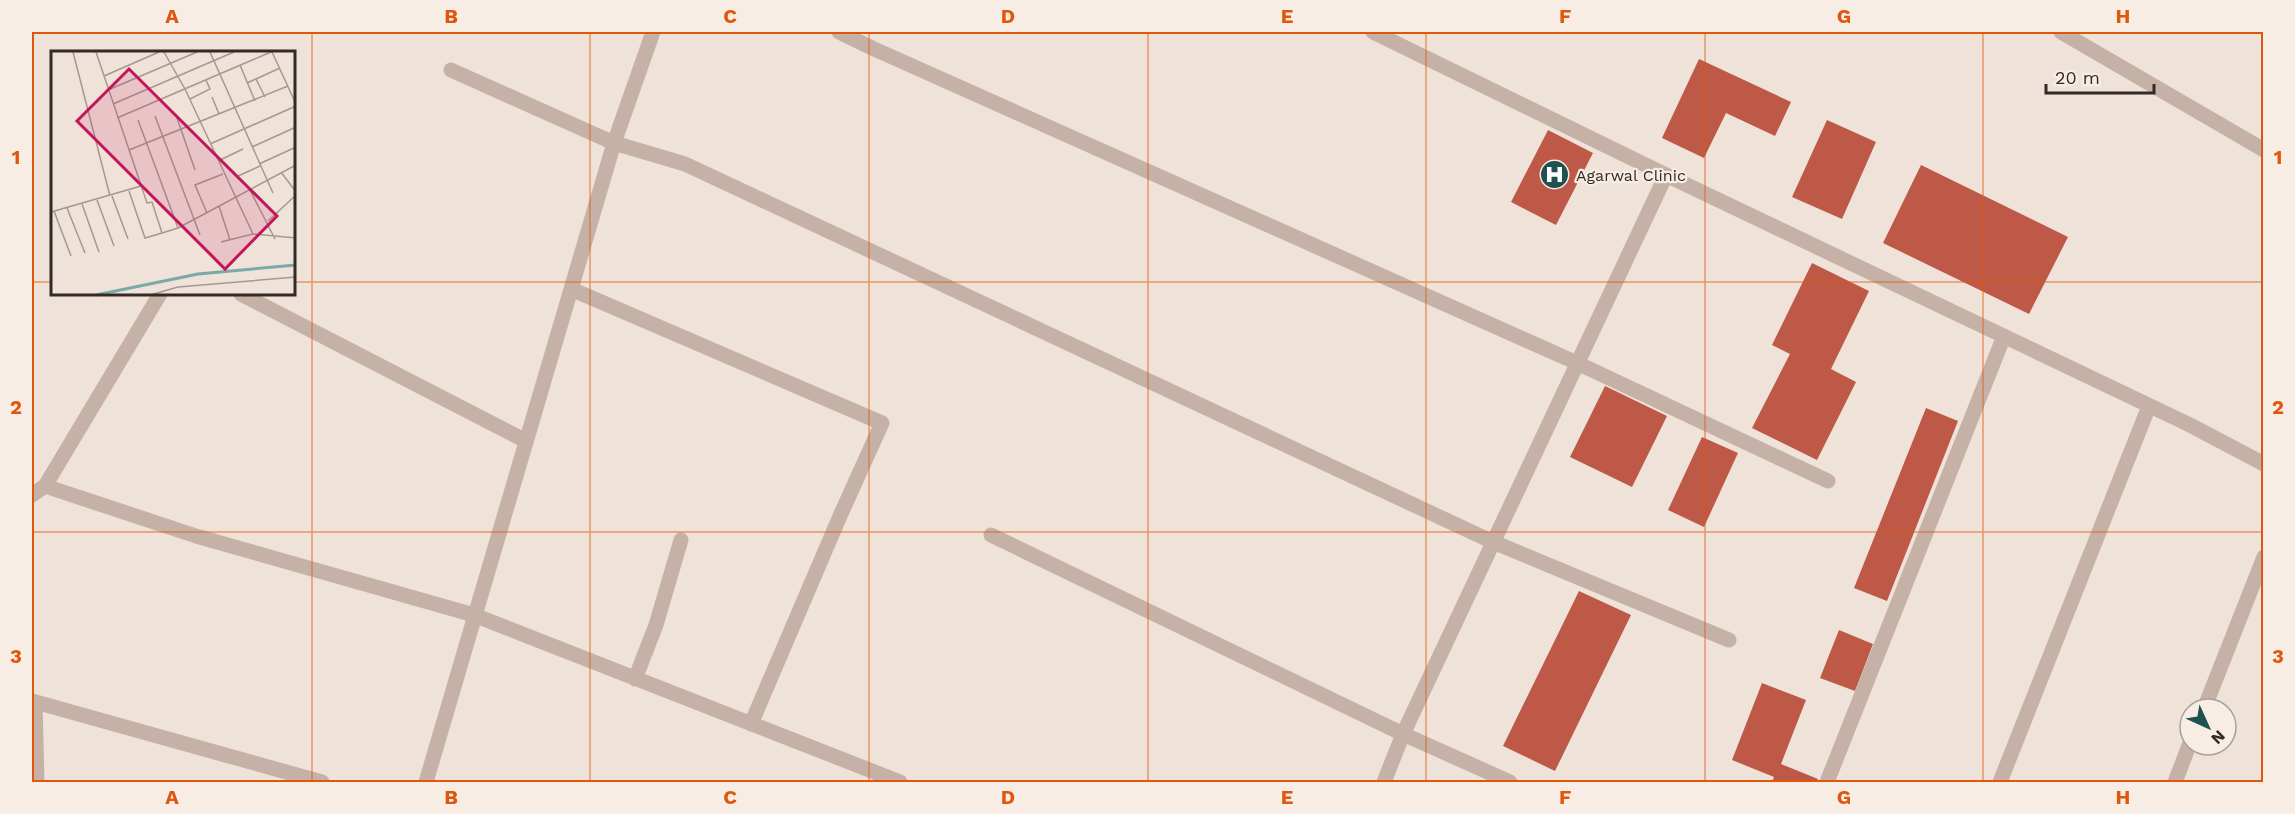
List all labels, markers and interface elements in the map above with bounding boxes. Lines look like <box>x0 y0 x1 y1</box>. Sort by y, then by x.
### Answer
text: A <box>165 4 179 28</box>
text: B <box>444 4 458 28</box>
text: C <box>723 4 737 28</box>
text: D <box>1001 4 1015 28</box>
text: E <box>1281 4 1293 28</box>
text: F <box>1559 4 1571 28</box>
text: G <box>1837 4 1851 28</box>
text: H <box>2116 4 2130 28</box>
inset map <box>51 51 296 296</box>
scale bar <box>2046 57 2154 95</box>
text: 20 m <box>2055 67 2100 88</box>
text: 1 <box>12 145 20 169</box>
text: 1 <box>2274 145 2282 169</box>
hospital icon: Agarwal Clinic <box>1539 159 1571 191</box>
place label: Agarwal Clinic <box>1576 166 1686 185</box>
text: 2 <box>10 395 22 419</box>
text: 2 <box>2272 395 2284 419</box>
text: 3 <box>10 644 22 668</box>
text: 3 <box>2272 644 2284 668</box>
north arrow <box>2178 697 2238 757</box>
text: N <box>2207 726 2229 748</box>
text: A <box>165 785 179 809</box>
text: B <box>444 785 458 809</box>
text: C <box>723 785 737 809</box>
text: D <box>1001 785 1015 809</box>
text: E <box>1281 785 1293 809</box>
text: F <box>1559 785 1571 809</box>
text: G <box>1837 785 1851 809</box>
text: H <box>2116 785 2130 809</box>

